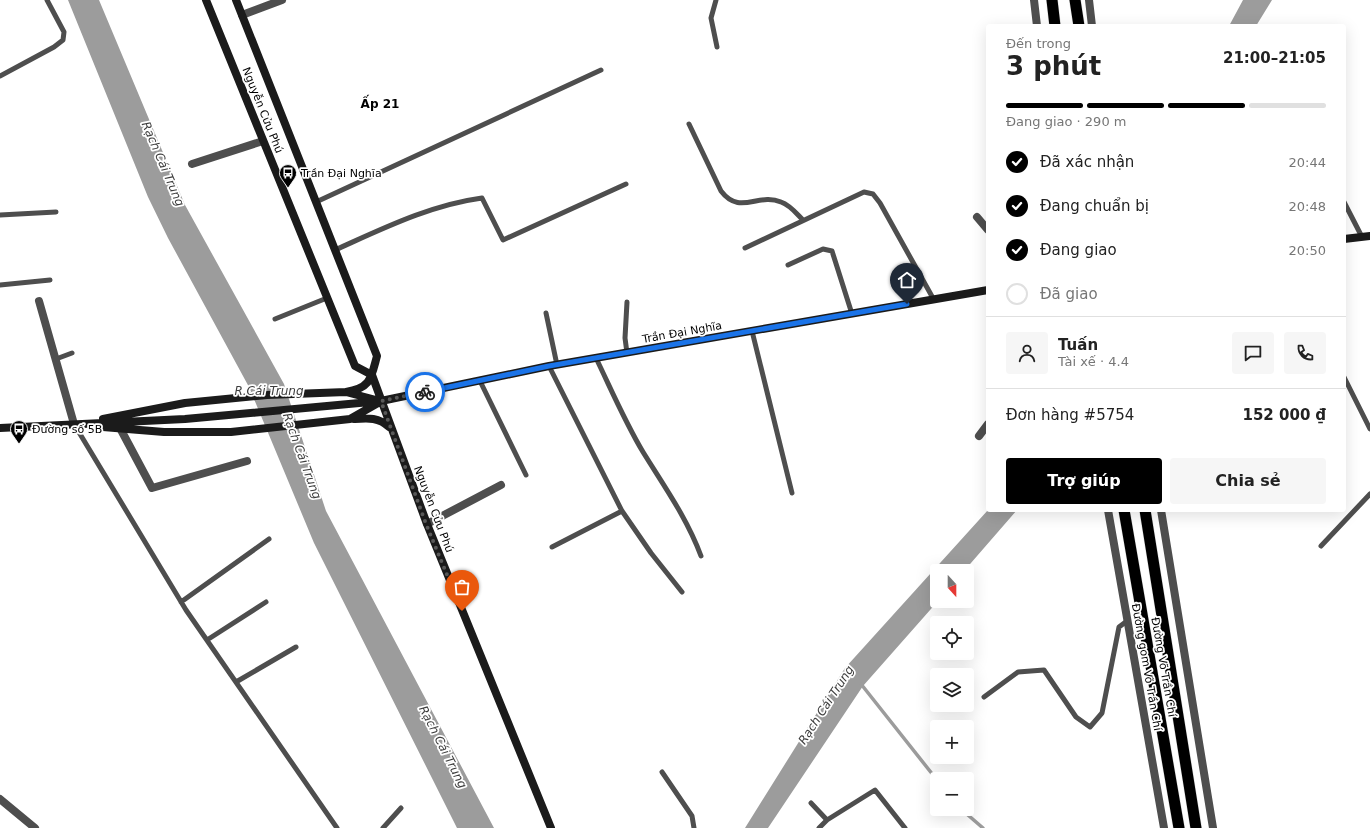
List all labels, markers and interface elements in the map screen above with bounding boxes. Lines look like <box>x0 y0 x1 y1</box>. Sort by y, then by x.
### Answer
text: Đến trong <box>1006 36 1071 51</box>
text: 21:00–21:05 <box>1223 49 1326 67</box>
text: 3 phút <box>1006 51 1101 81</box>
street label: Nguyễn Cửu Phú <box>239 65 286 155</box>
district label: Ấp 21 <box>361 94 399 111</box>
text: Đang giao · 290 m <box>1006 114 1126 129</box>
water label: Rạch Cái Trung <box>139 119 187 209</box>
icon: check <box>1006 151 1028 173</box>
text: Đã xác nhận <box>1040 153 1134 171</box>
text: 20:44 <box>1289 155 1326 170</box>
bus stop icon: Trần Đại Nghĩa <box>278 163 298 188</box>
place label: Trần Đại Nghĩa <box>300 167 382 180</box>
icon: check <box>1006 195 1028 217</box>
text: Đang chuẩn bị <box>1040 197 1149 215</box>
text: 20:48 <box>1289 199 1326 214</box>
icon: check <box>1006 239 1028 261</box>
text: Đang giao <box>1040 241 1117 259</box>
text: 20:50 <box>1289 243 1326 258</box>
pin <box>890 263 924 304</box>
icon: home <box>896 269 918 291</box>
text: Đã giao <box>1040 285 1098 303</box>
street label: Trần Đại Nghĩa <box>640 319 723 346</box>
button: person <box>1006 332 1048 374</box>
button: chat <box>1232 332 1274 374</box>
button: phone <box>1284 332 1326 374</box>
text: Tuấn <box>1058 336 1098 354</box>
text: Tài xế · 4.4 <box>1058 354 1129 369</box>
courier <box>405 372 445 412</box>
icon: bike <box>414 381 436 403</box>
water label: R.Cái Trung <box>234 384 304 398</box>
text: Đơn hàng #5754 <box>1006 406 1134 424</box>
text: 152 000 ₫ <box>1242 406 1326 424</box>
water label: Rạch Cái Trung <box>280 411 324 501</box>
bus stop icon: Đường số 5B <box>9 419 29 444</box>
place label: Đường số 5B <box>32 423 102 436</box>
button: Trợ giúp <box>1006 458 1162 504</box>
button: Chia sẻ <box>1170 458 1326 504</box>
street label: Nguyễn Cửu Phú <box>411 464 456 554</box>
north arrow <box>930 564 974 608</box>
map controls <box>930 564 974 816</box>
pin <box>445 570 479 611</box>
icon: bag <box>451 576 473 598</box>
street label: Đường gom Võ Trần Chí <box>1129 602 1164 733</box>
button: locate <box>930 616 974 660</box>
street label: Đường Võ Trần Chí <box>1148 616 1179 719</box>
water label: Rạch Cái Trung <box>795 663 857 747</box>
button: layers <box>930 668 974 712</box>
water label: Rạch Cái Trung <box>416 703 470 791</box>
button: + <box>930 720 974 764</box>
button: − <box>930 772 974 816</box>

